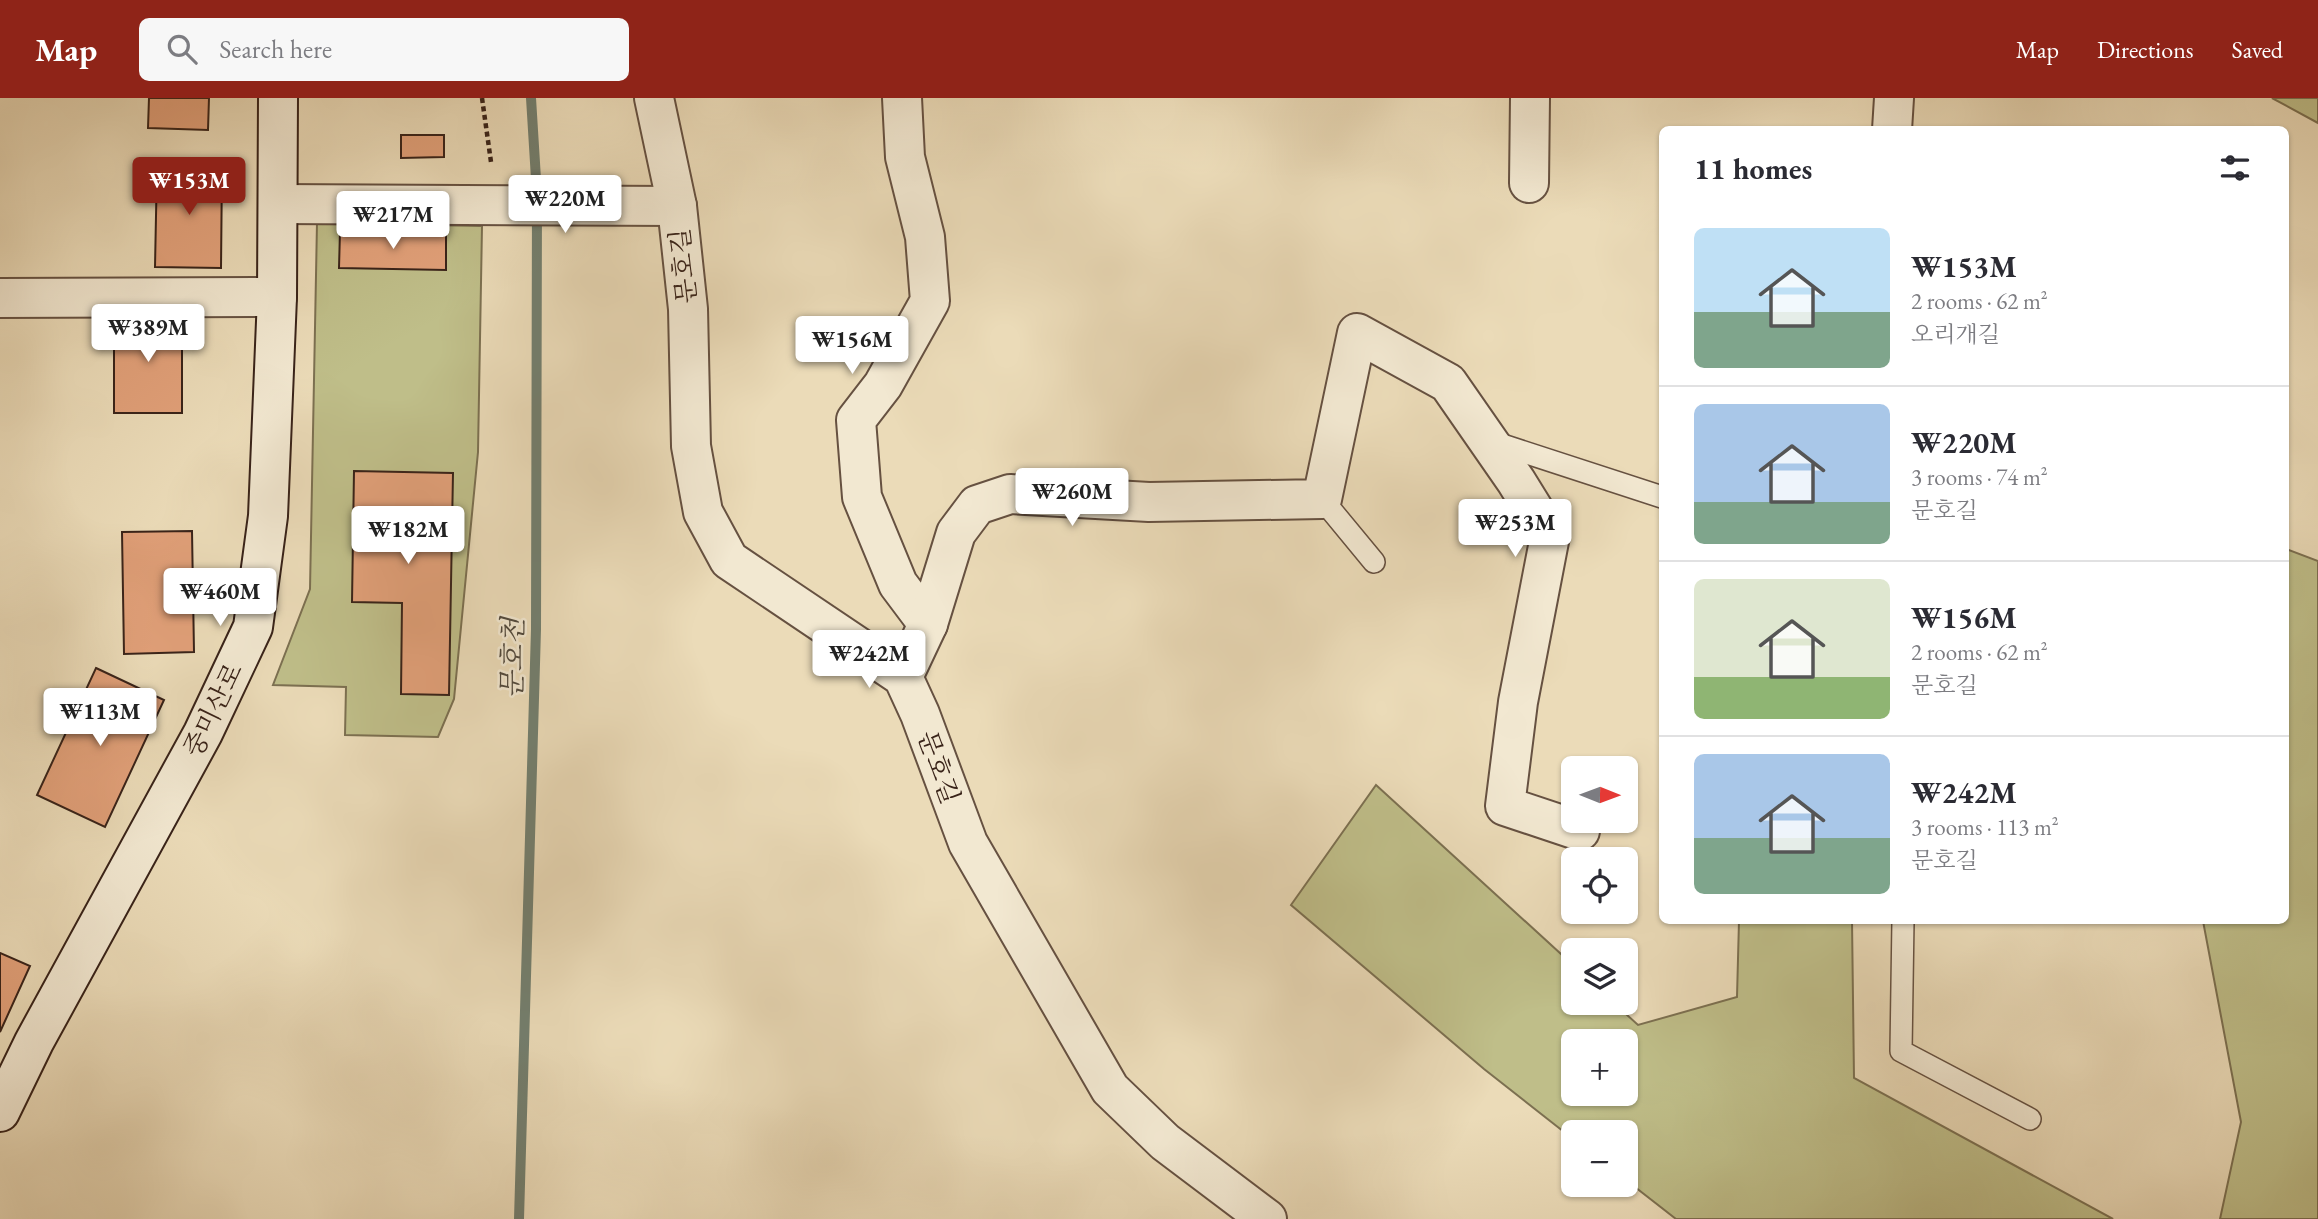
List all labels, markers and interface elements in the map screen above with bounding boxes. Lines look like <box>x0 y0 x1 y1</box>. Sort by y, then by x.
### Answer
search box <box>139 18 629 81</box>
text: Map <box>35 28 97 71</box>
icon: search <box>163 30 201 68</box>
text: Search here <box>219 32 332 66</box>
text: Map <box>2016 34 2059 65</box>
text: Directions <box>2097 34 2194 65</box>
text: Saved <box>2232 34 2283 65</box>
text: 11 homes <box>1694 149 1812 188</box>
icon: filters <box>2216 149 2254 187</box>
pin: ₩153M <box>140 158 238 217</box>
text: ₩153M <box>148 165 230 195</box>
pin: ₩220M <box>516 176 614 235</box>
text: ₩220M <box>524 183 606 213</box>
pin: ₩217M <box>344 192 442 251</box>
text: ₩217M <box>352 199 434 229</box>
street label: 문호길 <box>662 227 704 305</box>
text: ₩153M <box>1911 247 2017 286</box>
icon: home <box>1750 256 1834 340</box>
text: 2 rooms · 62 m² <box>1911 286 2048 316</box>
pin: ₩389M <box>99 304 197 364</box>
text: ₩389M <box>107 312 189 342</box>
pin: ₩156M <box>803 316 901 376</box>
text: 오리개길 <box>1911 319 2000 349</box>
text: ₩156M <box>811 324 893 354</box>
text: ₩220M <box>1911 423 2017 462</box>
icon: home <box>1750 432 1834 516</box>
text: 3 rooms · 74 m² <box>1911 462 2048 492</box>
pin: ₩260M <box>1023 468 1121 528</box>
text: ₩260M <box>1031 476 1113 506</box>
text: 문호길 <box>1911 495 1978 525</box>
pin: ₩253M <box>1466 500 1564 559</box>
pin: ₩182M <box>359 506 457 566</box>
text: ₩253M <box>1474 507 1556 537</box>
text: ₩182M <box>367 514 449 544</box>
pin: ₩460M <box>171 568 269 628</box>
text: ₩460M <box>179 576 261 606</box>
text: ₩156M <box>1911 598 2017 637</box>
icon: home <box>1750 607 1834 691</box>
water label: 문호천 <box>493 615 531 699</box>
pin: ₩242M <box>820 630 918 690</box>
text: 2 rooms · 62 m² <box>1911 637 2048 667</box>
text: ₩242M <box>828 638 910 668</box>
street label: 중미산로 <box>176 657 250 763</box>
text: 문호길 <box>1911 670 1978 700</box>
pin: ₩113M <box>51 688 149 748</box>
text: ₩113M <box>59 696 141 726</box>
street label: 문호길 <box>910 726 968 808</box>
north arrow <box>1561 756 1638 833</box>
map controls <box>1561 756 1638 1197</box>
text: ₩242M <box>1911 773 2017 812</box>
icon: home <box>1750 782 1834 866</box>
text: 3 rooms · 113 m² <box>1911 812 2059 842</box>
text: 문호길 <box>1911 845 1978 875</box>
button: locate <box>1561 847 1638 924</box>
button: layers <box>1561 938 1638 1015</box>
button: + <box>1561 1029 1638 1106</box>
button: − <box>1561 1120 1638 1197</box>

